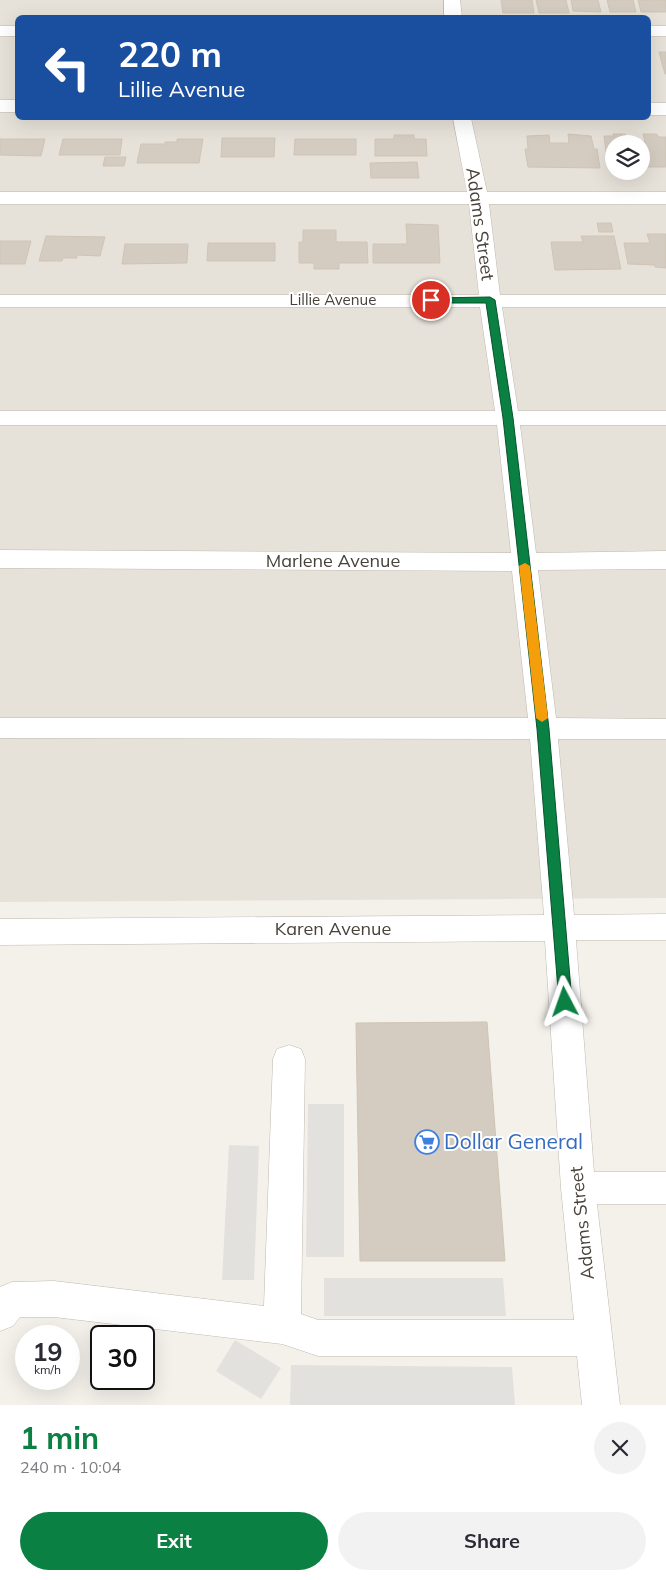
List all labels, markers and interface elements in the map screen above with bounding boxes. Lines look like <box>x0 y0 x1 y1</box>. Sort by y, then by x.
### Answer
text: 220 m <box>118 32 222 76</box>
icon: left <box>35 35 100 100</box>
text: Lillie Avenue <box>118 75 245 103</box>
map controls <box>605 135 650 180</box>
button: layers <box>605 135 650 180</box>
street label: Adams Street <box>461 166 500 282</box>
pin <box>410 279 452 321</box>
icon: arrive <box>417 286 445 314</box>
street label: Lillie Avenue <box>290 290 376 309</box>
street label: Marlene Avenue <box>266 549 400 572</box>
street label: Karen Avenue <box>275 917 391 940</box>
position arrow <box>538 975 590 1027</box>
place label: Dollar General <box>444 1128 583 1154</box>
supermarket icon: Dollar General <box>414 1129 440 1155</box>
street label: Adams Street <box>564 1165 599 1281</box>
speed limit sign: 30 <box>90 1325 155 1390</box>
text: 19 <box>32 1336 63 1367</box>
text: km/h <box>34 1362 61 1377</box>
text: 1 min <box>20 1419 99 1457</box>
button: close <box>594 1422 646 1474</box>
text: 240 m · 10:04 <box>20 1457 121 1477</box>
button: Exit <box>20 1512 328 1570</box>
button: Share <box>338 1512 646 1570</box>

